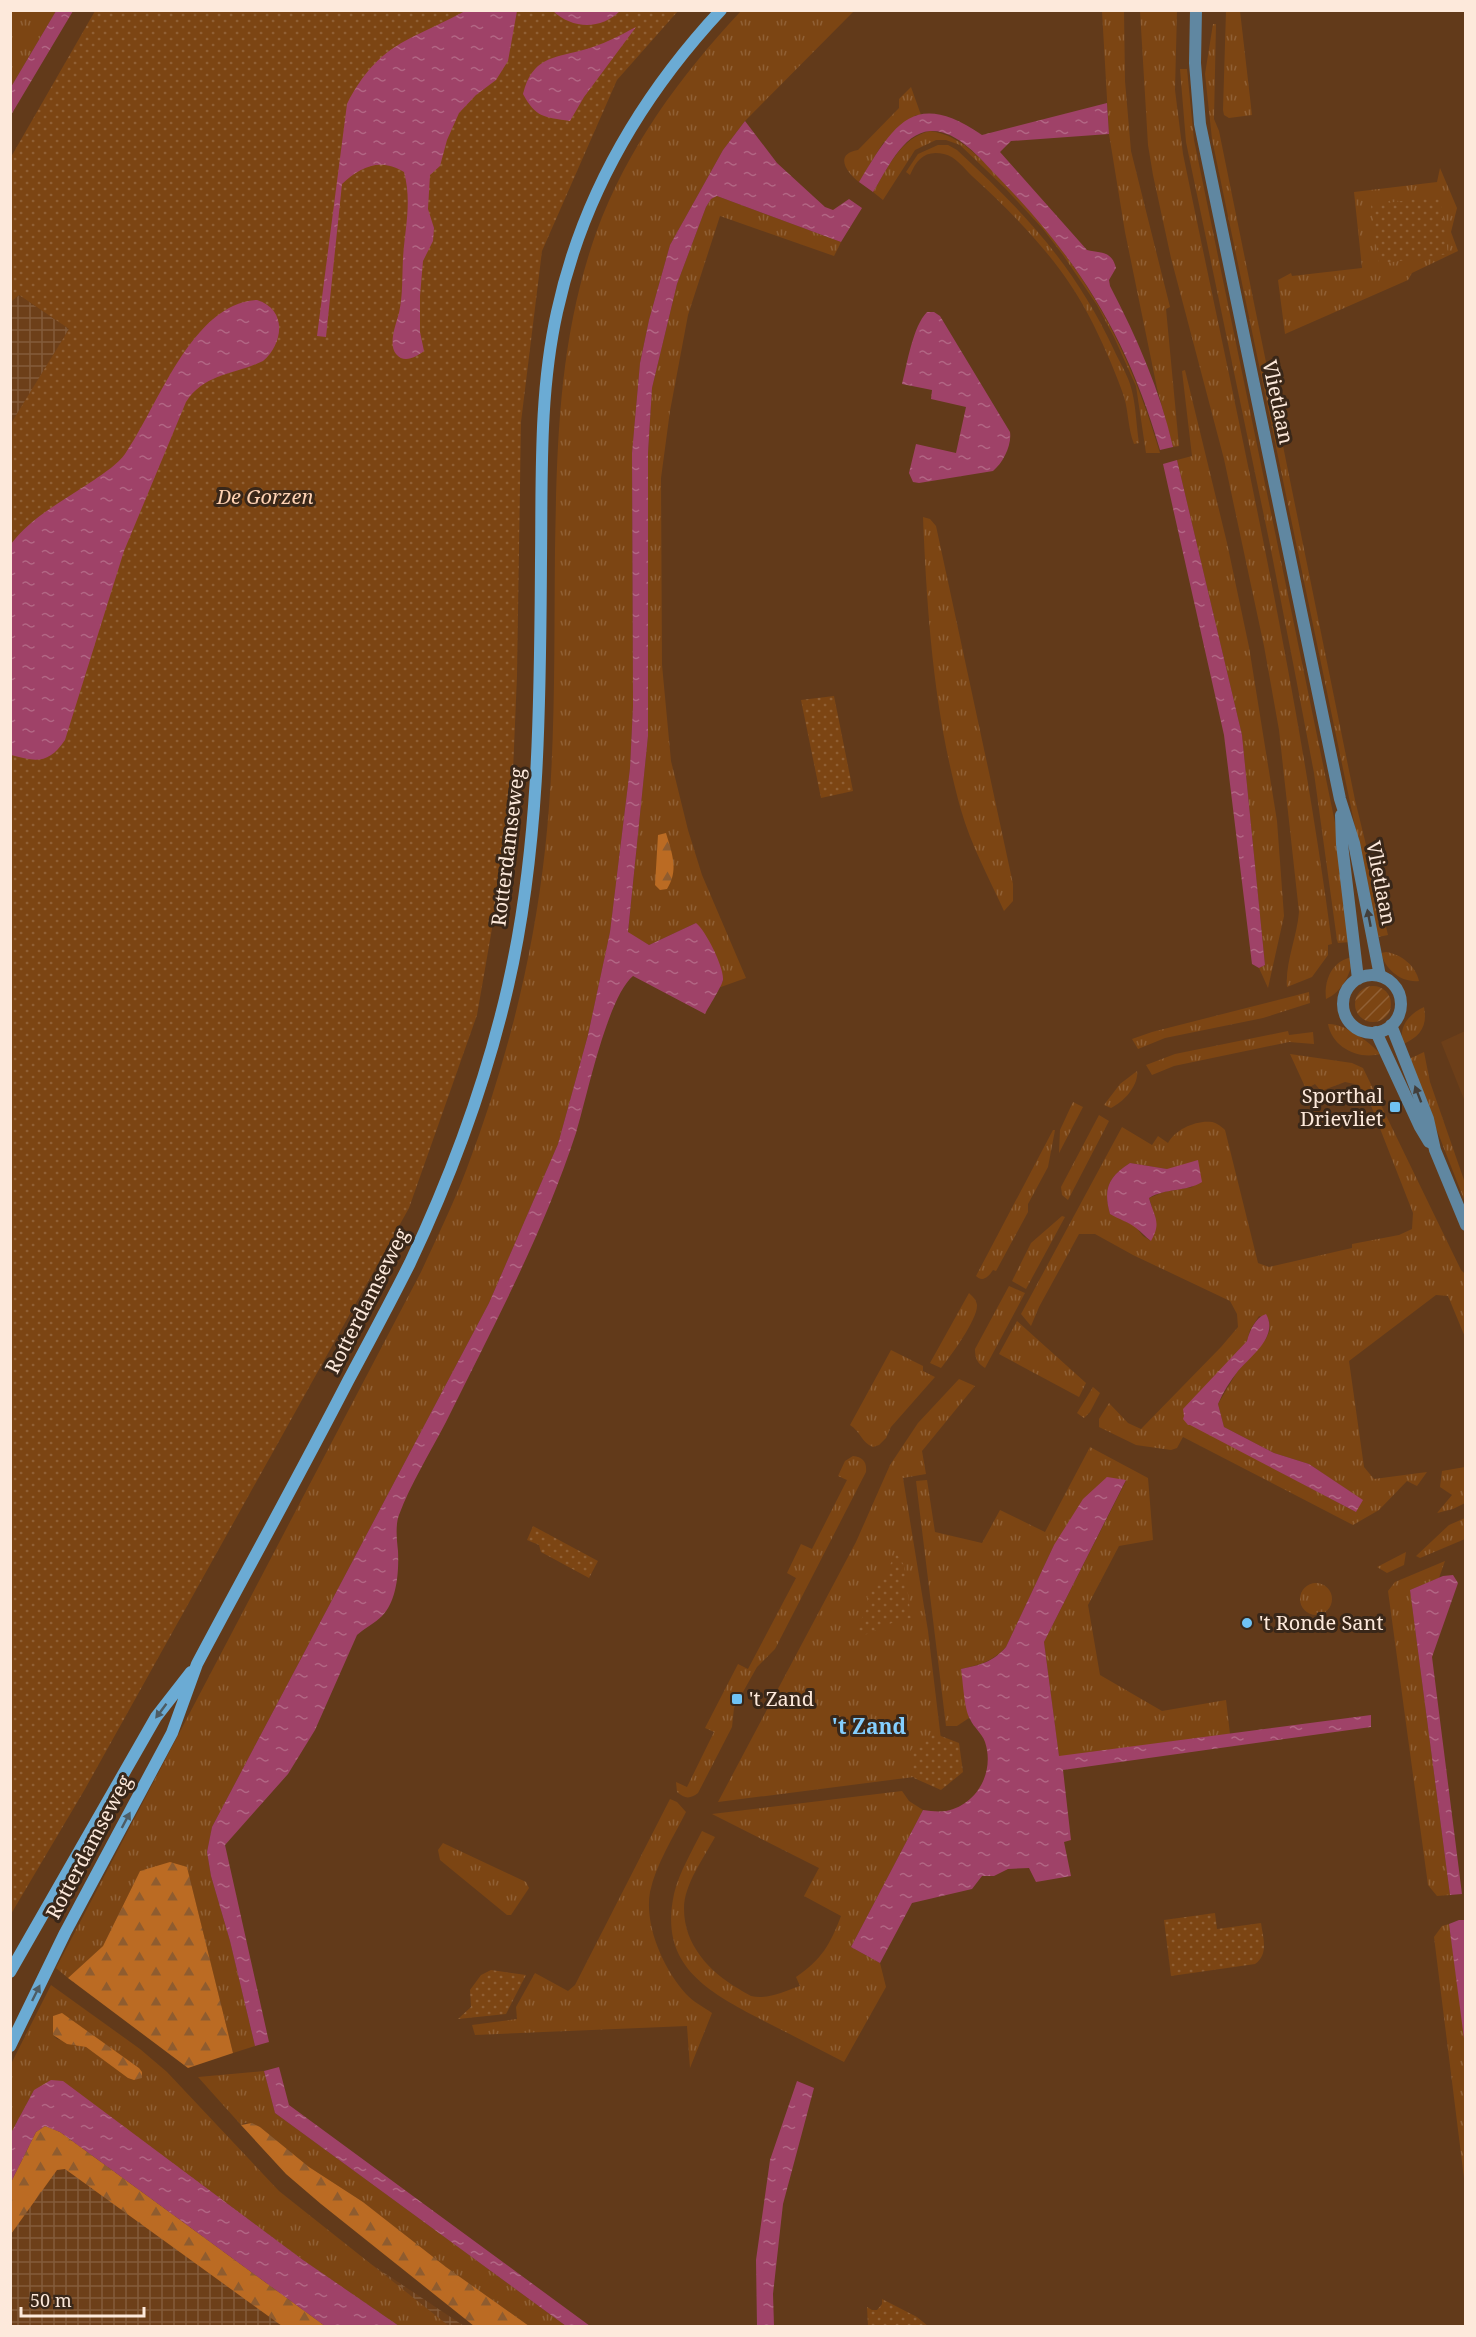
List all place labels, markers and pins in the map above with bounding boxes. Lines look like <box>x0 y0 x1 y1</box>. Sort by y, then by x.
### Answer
place label: Sporthal Drievliet <box>1300 1082 1383 1132</box>
marker: Sporthal Drievliet <box>1388 1100 1402 1114</box>
place label: 't Ronde Sant <box>1259 1609 1383 1636</box>
marker: 't Ronde Sant <box>1240 1616 1254 1630</box>
place label: 't Zand <box>749 1685 814 1712</box>
marker: 't Zand <box>730 1692 744 1706</box>

